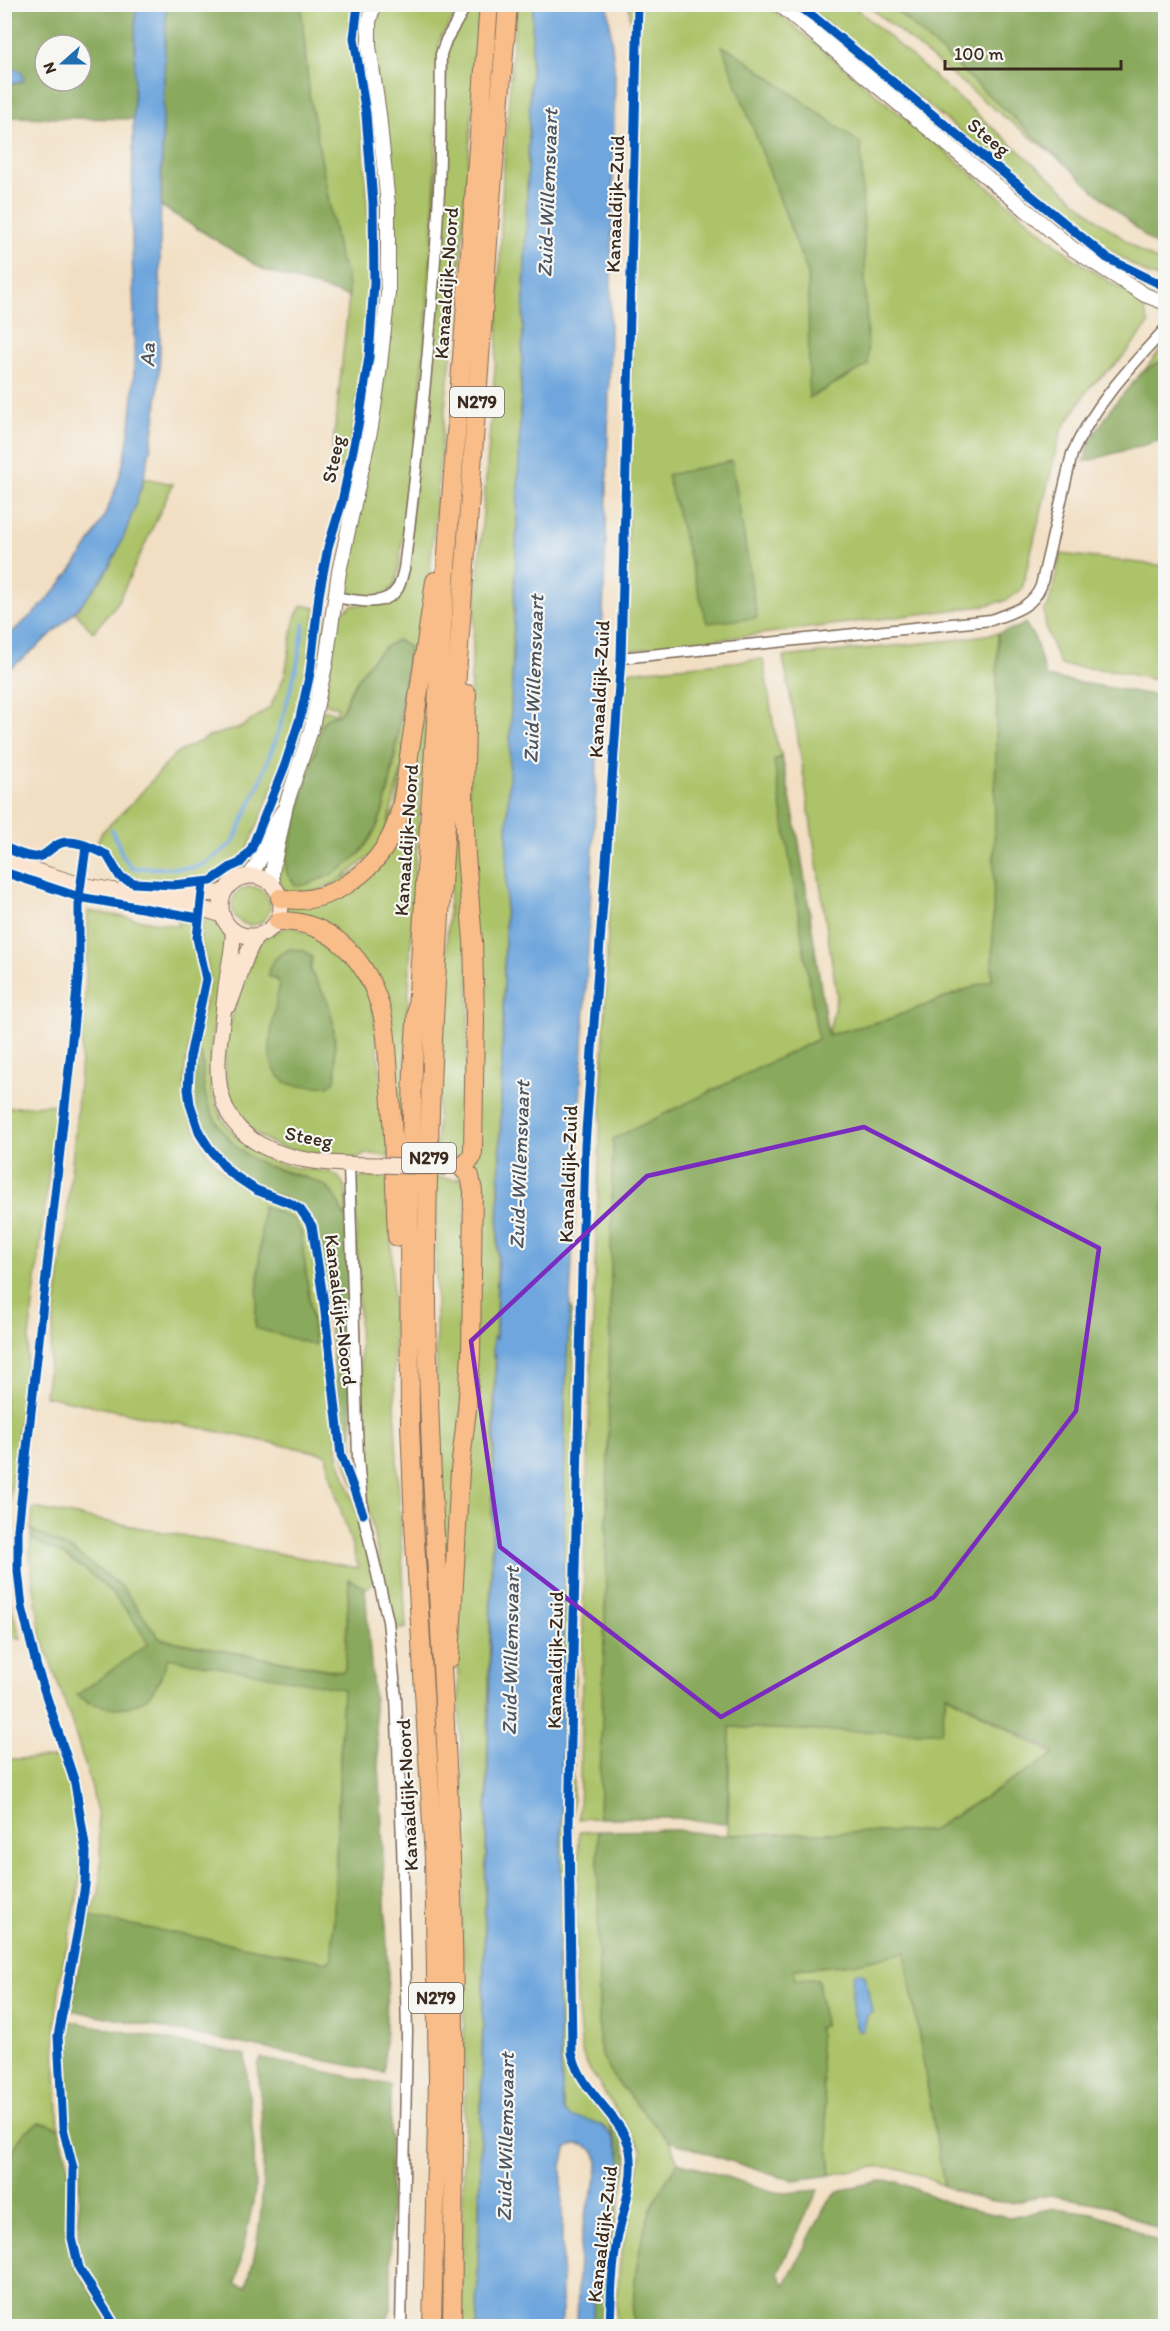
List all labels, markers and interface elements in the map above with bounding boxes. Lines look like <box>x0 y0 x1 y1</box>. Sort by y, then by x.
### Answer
north arrow <box>33 33 93 93</box>
scale bar <box>945 33 1120 71</box>
text: 100 m <box>954 43 1004 65</box>
text: N <box>39 60 60 77</box>
water label: Zuid-Willemsvaart <box>532 106 563 278</box>
street label: Steeg <box>963 113 1016 162</box>
street label: Kanaaldijk-Zuid <box>601 135 629 273</box>
street label: Kanaaldijk-Noord <box>429 206 463 360</box>
water label: Aa <box>134 343 160 367</box>
road number: N279 <box>450 387 504 417</box>
street label: Steeg <box>316 432 350 485</box>
water label: Zuid-Willemsvaart <box>518 592 549 764</box>
street label: Kanaaldijk-Zuid <box>583 619 615 758</box>
street label: Kanaaldijk-Noord <box>389 763 423 917</box>
water label: Zuid-Willemsvaart <box>504 1078 535 1250</box>
street label: Kanaaldijk-Zuid <box>554 1105 582 1243</box>
street label: Steeg <box>283 1121 336 1154</box>
road number: N279 <box>402 1143 456 1173</box>
street label: Kanaaldijk-Noord <box>320 1233 362 1387</box>
water label: Zuid-Willemsvaart <box>496 1565 524 1735</box>
street label: Kanaaldijk-Zuid <box>542 1591 568 1729</box>
street label: Kanaaldijk-Noord <box>391 1718 423 1872</box>
road number: N279 <box>409 1983 463 2013</box>
water label: Zuid-Willemsvaart <box>491 2051 519 2221</box>
street label: Kanaaldijk-Zuid <box>582 2164 622 2304</box>

